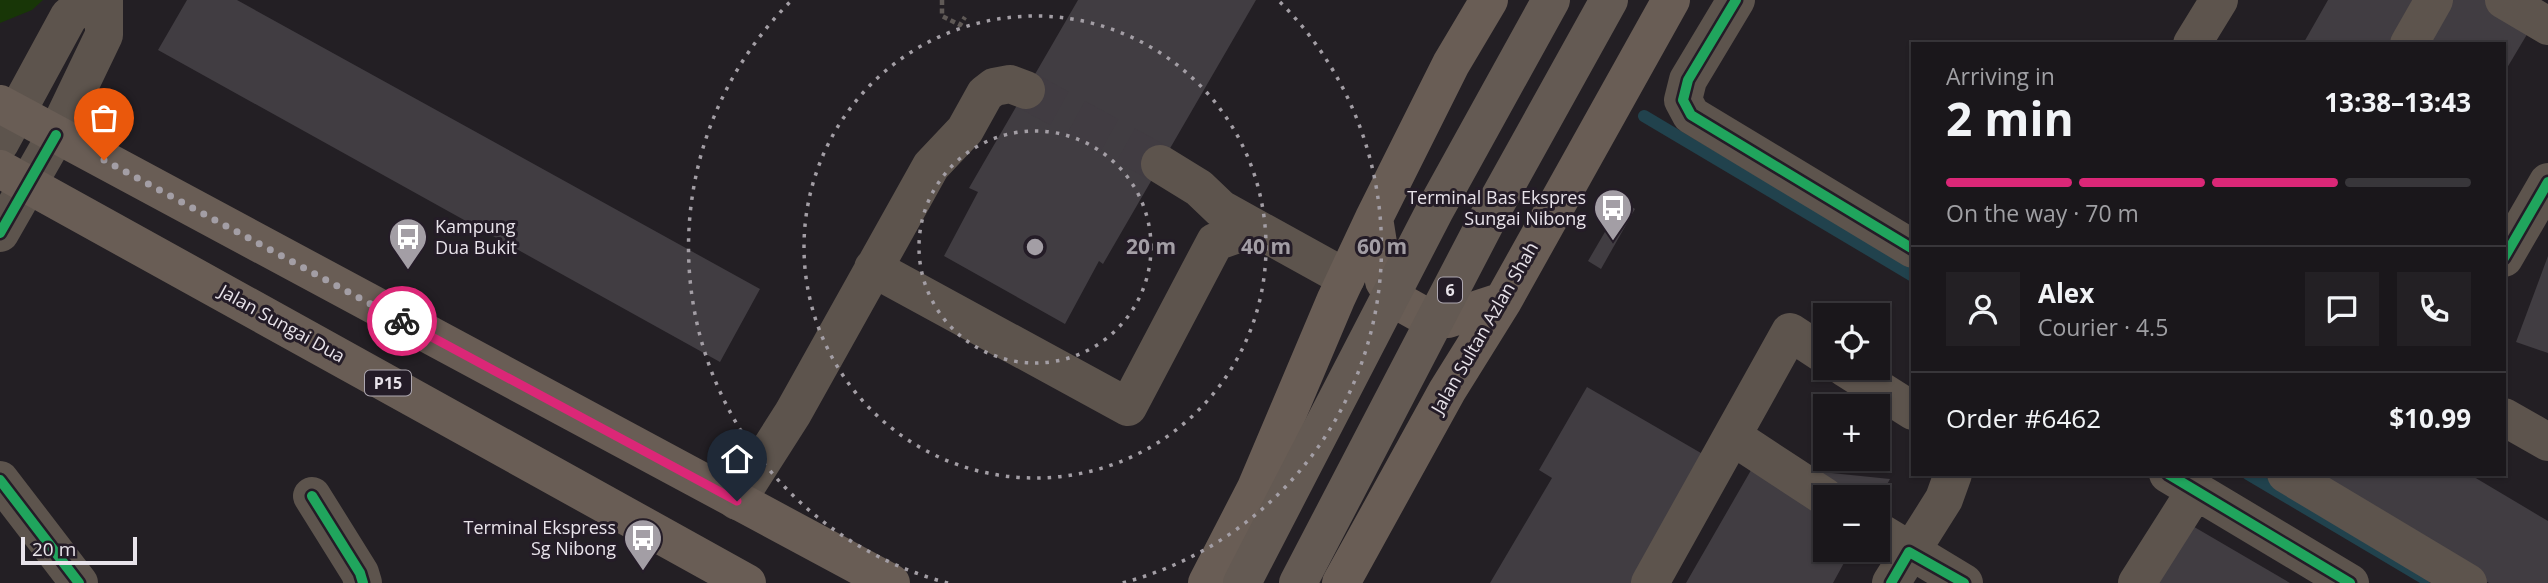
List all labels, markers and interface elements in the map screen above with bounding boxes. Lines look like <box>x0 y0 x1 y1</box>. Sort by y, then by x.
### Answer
text: Arriving in <box>1946 60 2055 92</box>
text: 13:38–13:43 <box>2324 84 2471 120</box>
text: 2 min <box>1946 87 2074 149</box>
pin <box>74 88 134 160</box>
icon: bag <box>85 99 123 137</box>
place label: Terminal Bas Ekspres Sungai Nibong <box>1407 185 1586 230</box>
bus stop icon: Terminal Bas Ekspres Sungai Nibong <box>1592 187 1634 242</box>
text: On the way · 70 m <box>1946 197 2139 229</box>
place label: Kampung Dua Bukit <box>435 214 517 259</box>
bus stop icon: Kampung Dua Bukit <box>387 216 429 271</box>
text: 20 m <box>1126 232 1176 260</box>
text: 40 m <box>1241 232 1291 260</box>
text: 60 m <box>1357 232 1407 260</box>
centre of rings <box>1023 235 1047 259</box>
street label: Jalan Sultan Azlan Shah <box>1424 237 1543 420</box>
button: person <box>1946 272 2020 346</box>
button: chat <box>2305 272 2379 346</box>
button: phone <box>2397 272 2471 346</box>
text: Alex <box>2038 275 2094 311</box>
street label: Jalan Sungai Dua <box>214 278 350 368</box>
road number: 6 <box>1438 278 1462 302</box>
courier <box>367 286 437 356</box>
icon: bike <box>383 302 421 340</box>
map controls <box>1813 303 1890 562</box>
button: locate <box>1813 303 1890 380</box>
text: Courier · 4.5 <box>2038 311 2168 343</box>
road number: P15 <box>365 370 411 396</box>
button: + <box>1813 394 1890 471</box>
text: Order #6462 <box>1946 400 2101 436</box>
text: $10.99 <box>2389 400 2471 436</box>
pin <box>707 429 767 501</box>
icon: home <box>718 440 756 478</box>
button: − <box>1813 485 1890 562</box>
place label: Terminal Ekspress Sg Nibong <box>463 515 616 560</box>
bus stop icon: Terminal Ekspress Sg Nibong <box>622 517 664 572</box>
scale bar <box>21 534 136 566</box>
text: 20 m <box>32 536 76 562</box>

